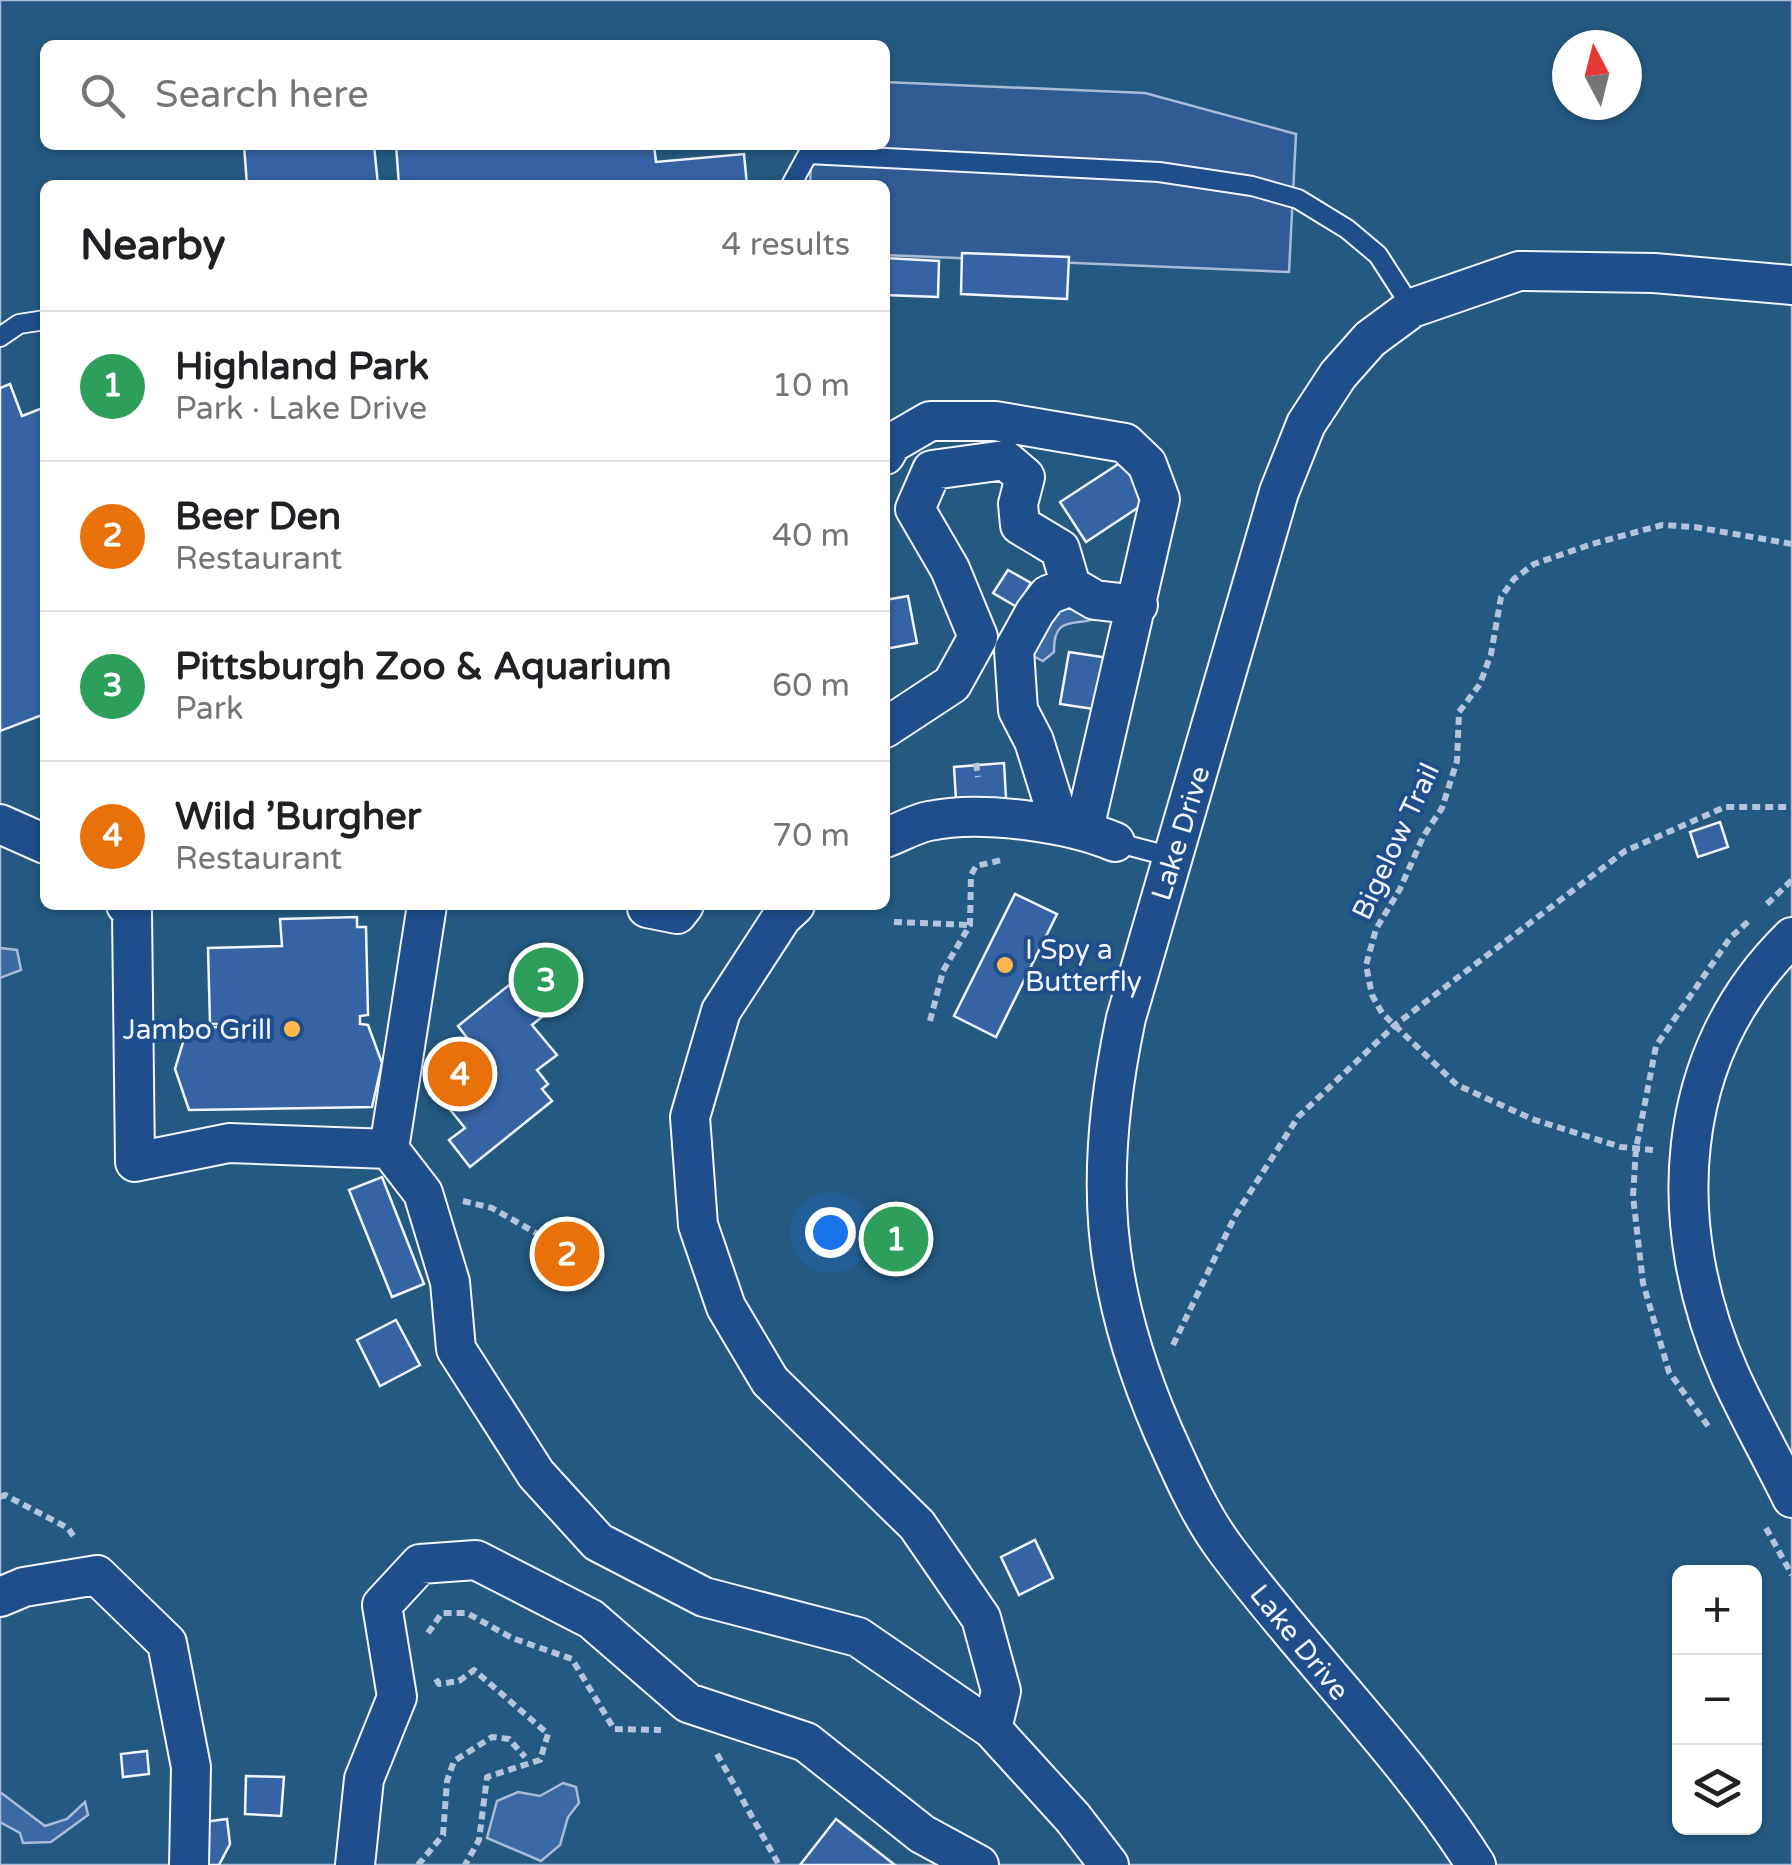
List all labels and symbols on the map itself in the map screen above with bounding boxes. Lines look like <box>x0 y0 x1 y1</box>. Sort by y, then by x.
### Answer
north arrow <box>1552 30 1642 120</box>
street label: Bigelow Trail <box>1345 758 1447 925</box>
street label: Lake Drive <box>1144 762 1218 905</box>
place label: I Spy a Butterfly <box>1025 933 1142 999</box>
pin: 3 <box>514 942 578 1018</box>
marker: I Spy a Butterfly <box>994 954 1016 976</box>
place label: Jambo Grill <box>123 1013 272 1047</box>
marker: Jambo Grill <box>281 1018 303 1040</box>
pin: 4 <box>428 1036 492 1112</box>
pin: 1 <box>864 1202 928 1276</box>
your location <box>805 1207 856 1258</box>
pin: 2 <box>534 1216 600 1292</box>
street label: Lake Drive <box>1242 1578 1356 1707</box>

